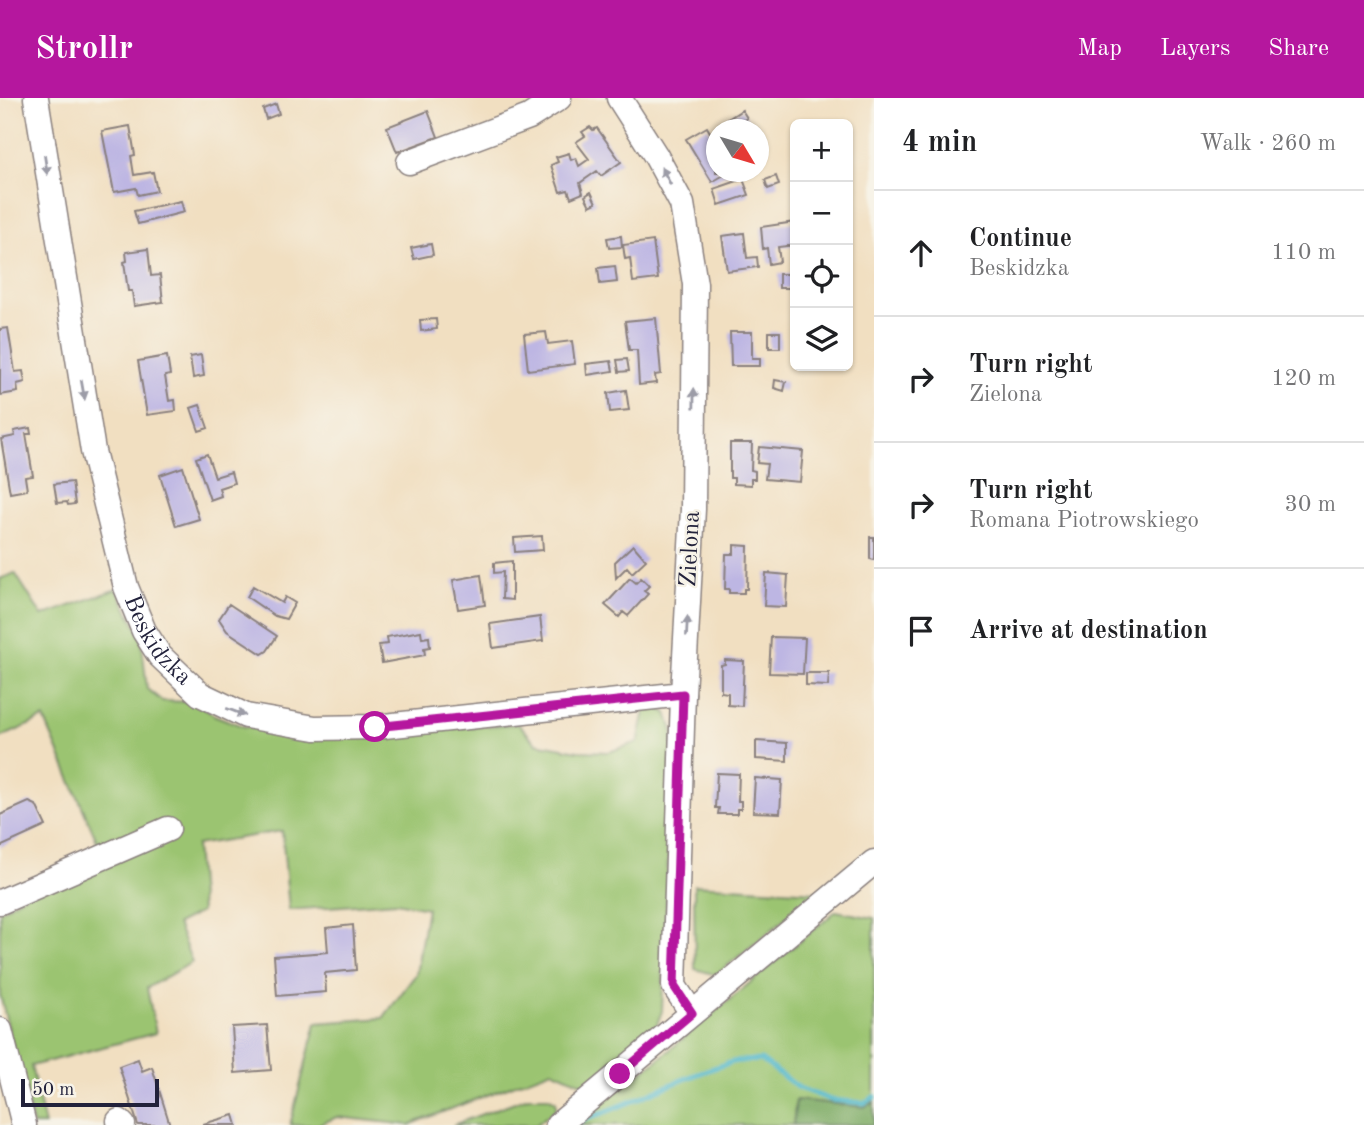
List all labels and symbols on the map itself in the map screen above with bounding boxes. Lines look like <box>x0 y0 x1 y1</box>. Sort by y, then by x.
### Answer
north arrow <box>706 119 769 182</box>
one-way arrow <box>41 155 52 177</box>
one-way arrow <box>661 166 672 186</box>
one-way arrow <box>78 379 89 401</box>
one-way arrow <box>688 387 700 409</box>
street label: Zielona <box>677 510 705 588</box>
street label: Beskidzka <box>119 592 196 691</box>
one-way arrow <box>681 615 692 637</box>
one-way arrow <box>225 707 246 718</box>
route start <box>359 711 390 742</box>
route end <box>604 1058 635 1089</box>
scale bar <box>21 1076 159 1108</box>

